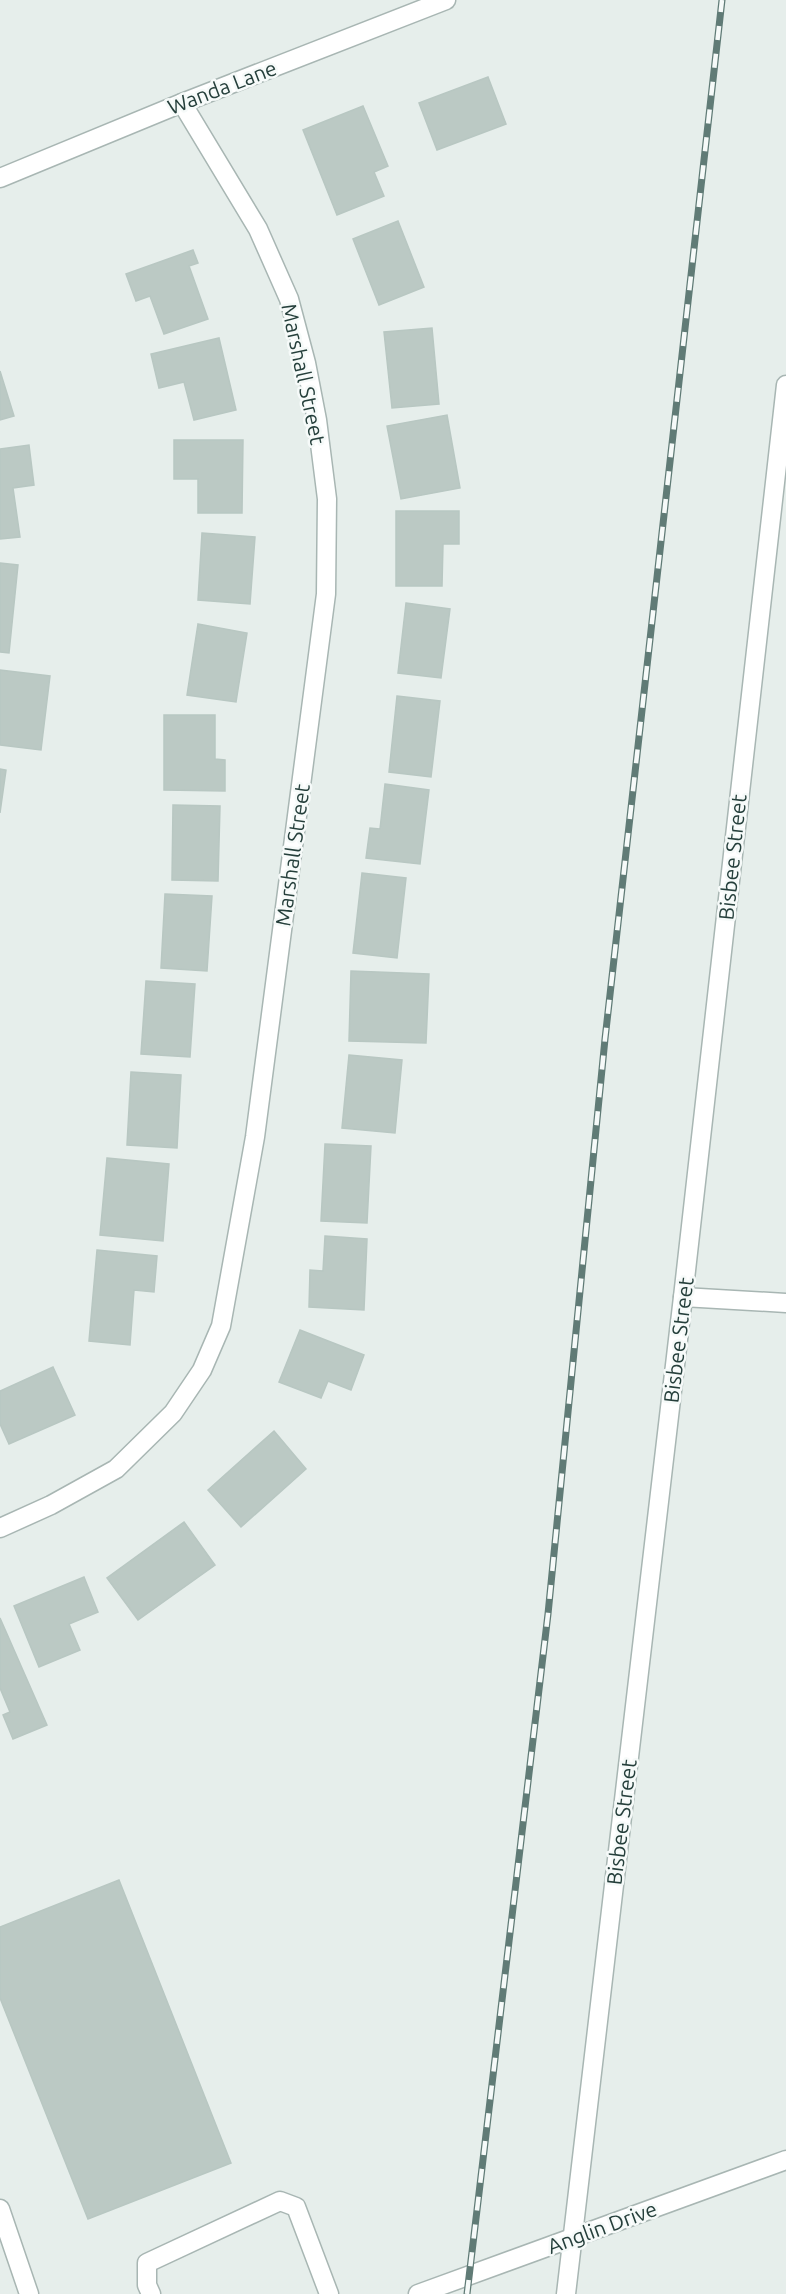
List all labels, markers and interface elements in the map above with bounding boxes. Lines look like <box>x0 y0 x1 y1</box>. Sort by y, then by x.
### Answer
street label: Wanda Lane <box>164 55 280 119</box>
street label: Marshall Street <box>277 301 331 447</box>
street label: Marshall Street <box>270 782 314 928</box>
street label: Bisbee Street <box>713 793 751 921</box>
street label: Bisbee Street <box>658 1276 698 1404</box>
street label: Bisbee Street <box>601 1758 641 1886</box>
street label: Anglin Drive <box>544 2196 660 2258</box>

